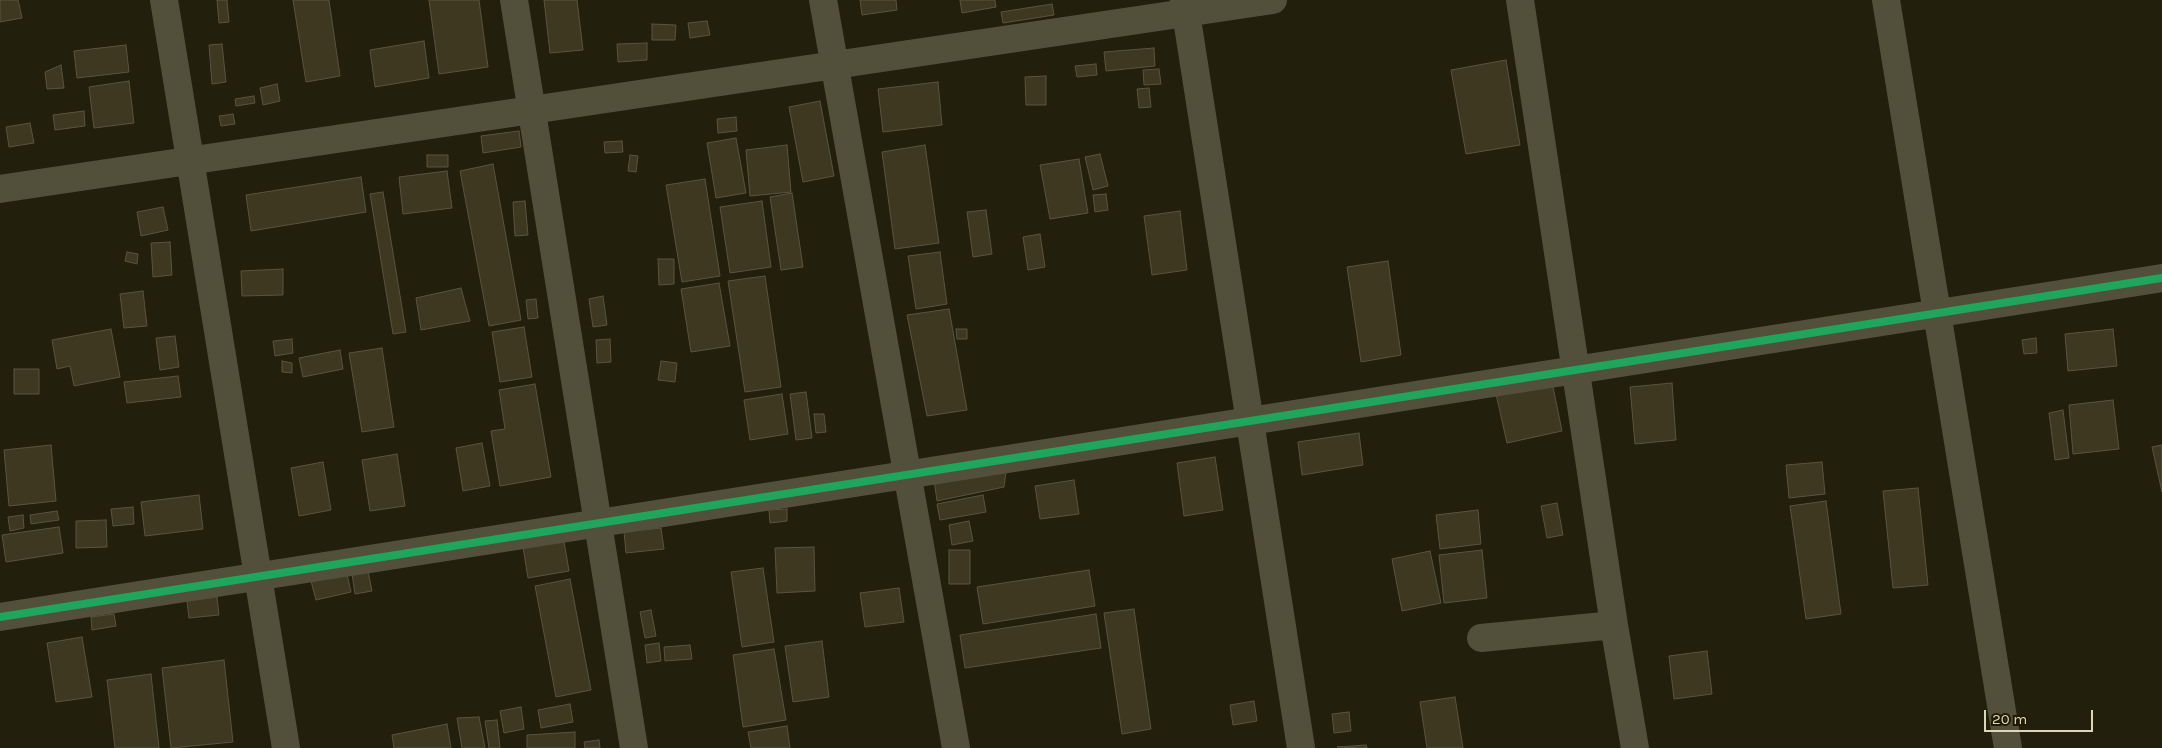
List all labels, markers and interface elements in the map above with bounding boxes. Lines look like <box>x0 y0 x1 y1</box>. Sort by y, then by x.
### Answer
scale bar <box>1987 700 2096 732</box>
text: 20 m <box>1992 710 2027 728</box>

